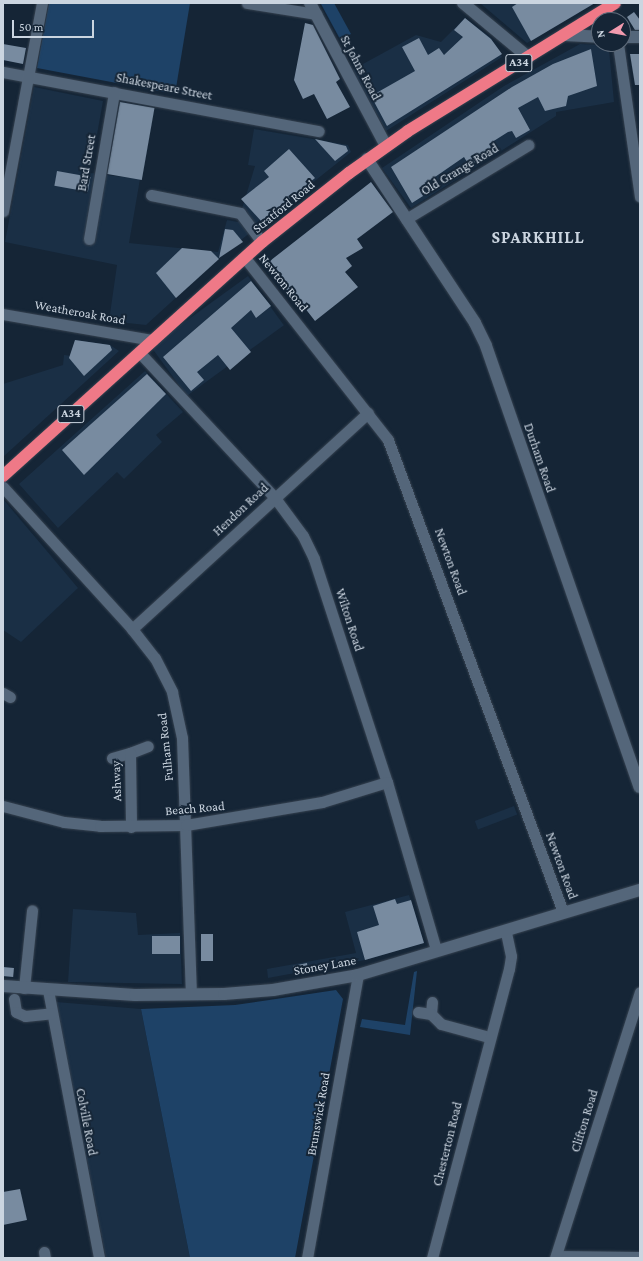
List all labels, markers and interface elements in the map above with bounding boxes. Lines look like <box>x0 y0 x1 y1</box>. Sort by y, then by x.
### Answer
scale bar <box>14 12 96 38</box>
north arrow <box>591 12 631 52</box>
text: 50 m <box>19 20 43 34</box>
text: N <box>594 29 607 39</box>
street label: St Johns Road <box>336 33 384 103</box>
road number: A34 <box>505 53 533 73</box>
street label: Shakespeare Street <box>115 70 213 104</box>
street label: Bard Street <box>74 133 100 193</box>
street label: Old Grange Road <box>418 141 502 199</box>
street label: Stratford Road <box>250 177 318 237</box>
district label: SPARKHILL <box>491 228 585 248</box>
street label: Newton Road <box>255 251 311 315</box>
street label: Weatheroak Road <box>33 297 127 329</box>
road number: A34 <box>57 404 85 424</box>
street label: Durham Road <box>520 421 558 495</box>
street label: Hendon Road <box>210 480 272 540</box>
street label: Newton Road <box>431 526 469 598</box>
street label: Wilton Road <box>332 587 366 653</box>
street label: Fulham Road <box>155 712 177 782</box>
street label: Ashway <box>108 760 126 802</box>
street label: Beach Road <box>164 799 226 819</box>
street label: Newton Road <box>542 830 580 902</box>
street label: Stoney Lane <box>293 953 357 979</box>
street label: Brunswick Road <box>304 1071 334 1157</box>
street label: Colville Road <box>72 1087 100 1157</box>
street label: Clifton Road <box>568 1088 602 1154</box>
street label: Chesterton Road <box>430 1100 466 1188</box>

